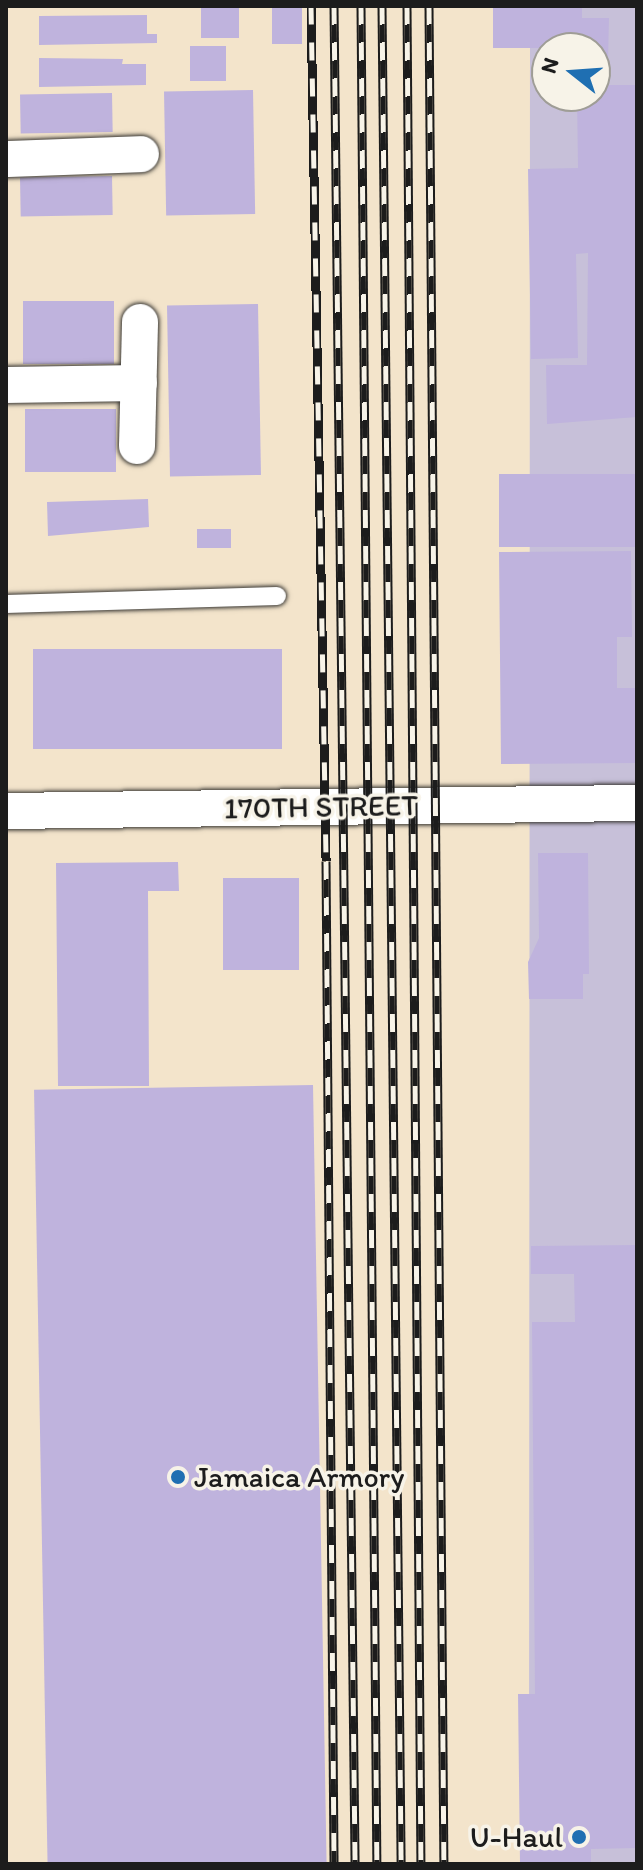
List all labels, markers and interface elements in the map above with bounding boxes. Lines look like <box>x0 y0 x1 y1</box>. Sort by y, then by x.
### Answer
north arrow <box>531 32 611 112</box>
text: N <box>534 54 565 76</box>
street label: 170TH STREET <box>224 787 418 827</box>
place label: Jamaica Armory <box>194 1459 404 1495</box>
marker: Jamaica Armory <box>169 1468 187 1486</box>
place label: U-Haul <box>470 1819 563 1855</box>
marker: U-Haul <box>570 1828 588 1846</box>

